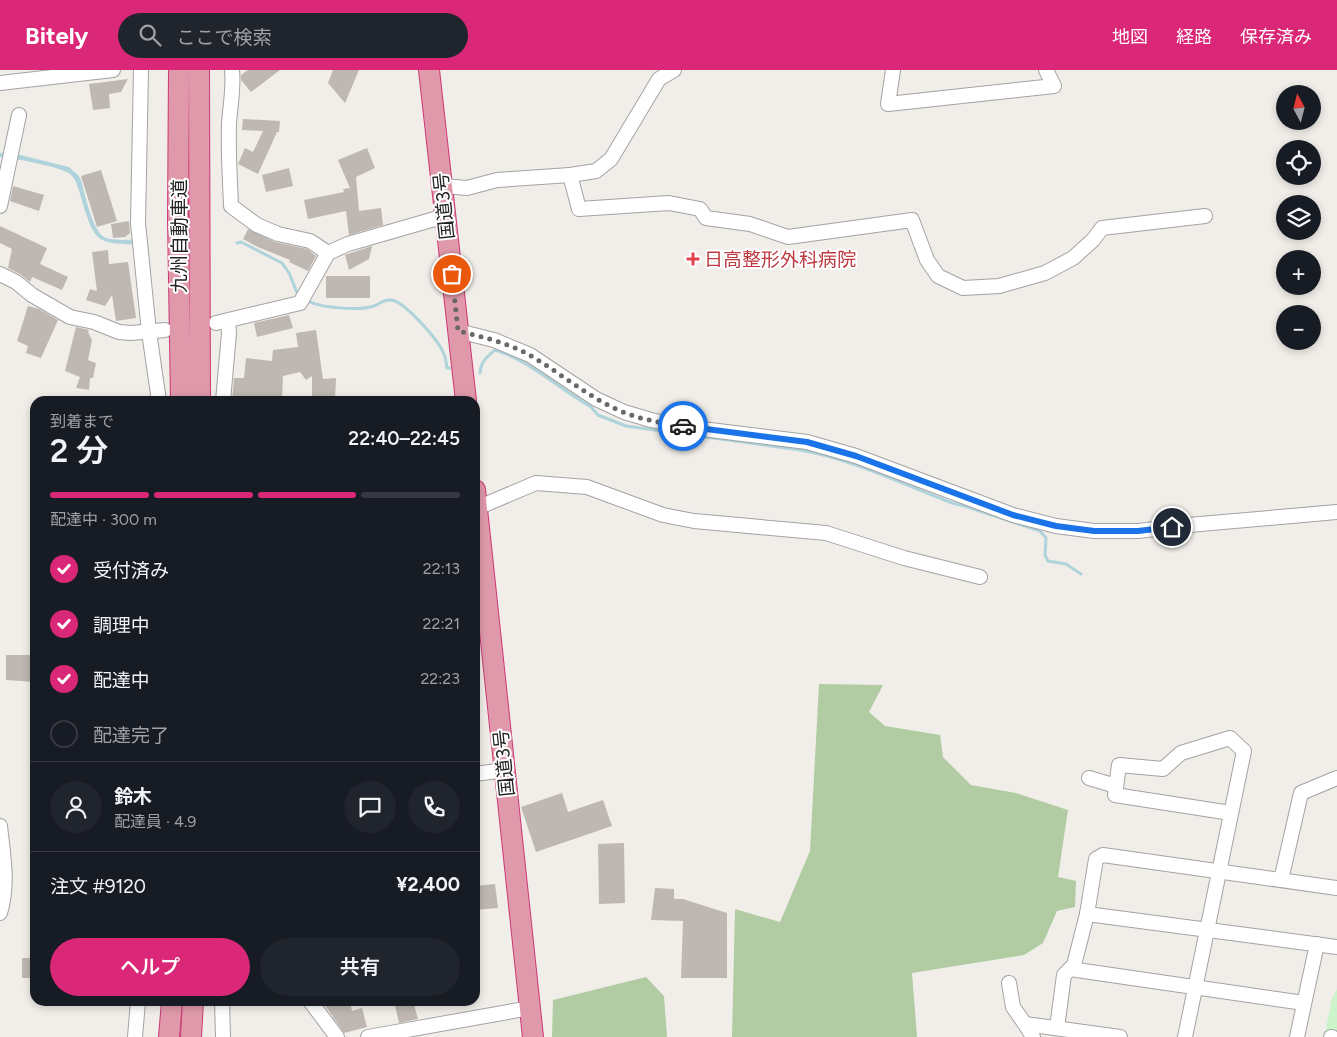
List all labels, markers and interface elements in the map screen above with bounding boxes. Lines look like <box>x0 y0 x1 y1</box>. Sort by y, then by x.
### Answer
search box <box>118 13 468 58</box>
text: Bitely <box>25 21 88 50</box>
icon: search <box>136 21 164 49</box>
text: ここで検索 <box>176 26 271 49</box>
text: 地図 <box>1112 26 1148 48</box>
text: 経路 <box>1176 26 1212 48</box>
text: 保存済み <box>1240 26 1312 48</box>
north arrow <box>1276 85 1321 130</box>
map controls <box>1276 85 1321 350</box>
button: locate <box>1276 140 1321 185</box>
street label: 国道3号 <box>429 171 459 241</box>
street label: 九州自動車道 <box>168 179 191 293</box>
button: layers <box>1276 195 1321 240</box>
place label: 日高整形外科病院 <box>704 248 856 271</box>
button: + <box>1276 250 1321 295</box>
marker: 日高整形外科病院 <box>686 252 700 266</box>
pin <box>431 253 473 295</box>
icon: bag <box>438 260 466 288</box>
button: − <box>1276 305 1321 350</box>
courier <box>658 401 708 451</box>
text: 到着まで <box>50 412 114 431</box>
icon: car <box>669 412 697 440</box>
text: 22:40–22:45 <box>348 427 460 450</box>
text: 2 分 <box>50 432 108 470</box>
pin <box>1151 506 1193 548</box>
text: 配達中 · 300 m <box>50 510 157 529</box>
icon: home <box>1158 513 1186 541</box>
icon: check <box>50 555 78 583</box>
text: 受付済み <box>93 559 169 582</box>
text: 22:13 <box>423 559 460 578</box>
icon: check <box>50 610 78 638</box>
text: 調理中 <box>93 614 150 637</box>
text: 22:21 <box>423 614 460 633</box>
icon: check <box>50 665 78 693</box>
text: 配達中 <box>93 669 150 692</box>
text: 22:23 <box>420 669 460 688</box>
text: 配達完了 <box>93 724 169 747</box>
street label: 国道3号 <box>489 728 519 798</box>
button: person <box>50 781 102 833</box>
button: chat <box>344 781 396 833</box>
button: phone <box>408 781 460 833</box>
text: 鈴木 <box>114 785 152 808</box>
text: 配達員 · 4.9 <box>114 812 196 831</box>
text: ¥2,400 <box>396 873 460 896</box>
text: 注文 #9120 <box>50 875 146 898</box>
button: ヘルプ <box>50 938 250 996</box>
button: 共有 <box>260 938 460 996</box>

